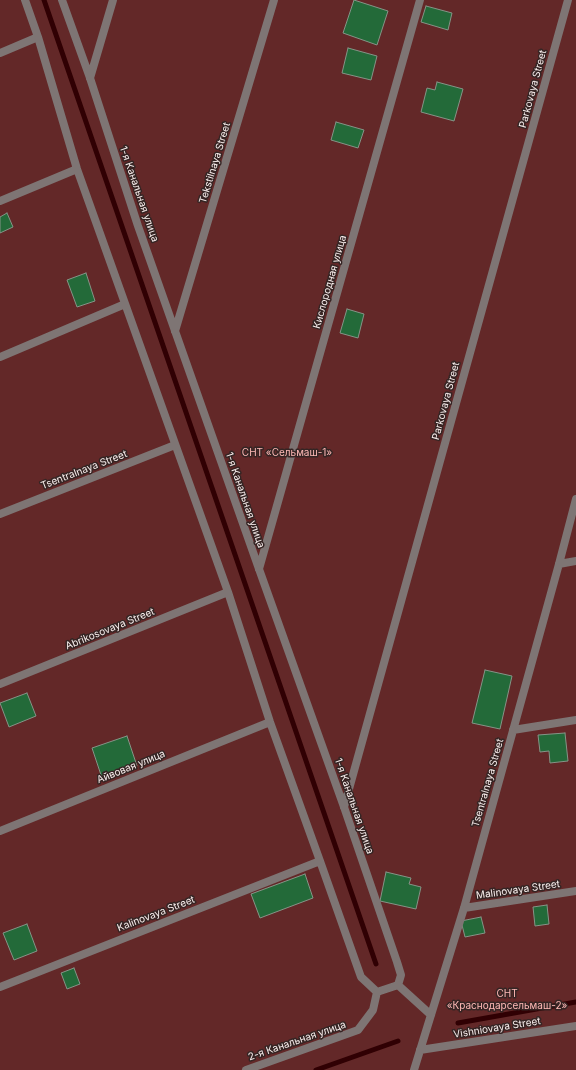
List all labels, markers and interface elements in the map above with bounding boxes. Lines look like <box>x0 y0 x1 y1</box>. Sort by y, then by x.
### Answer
street label: Parkovaya Street <box>517 49 549 129</box>
street label: Tekstilnaya Street <box>197 121 233 205</box>
street label: 1-я Канальная улица <box>117 145 161 243</box>
street label: Кислородная улица <box>311 234 349 330</box>
street label: Parkovaya Street <box>430 361 462 441</box>
park label: СНТ «Сельмаш-1» <box>242 447 332 459</box>
street label: Tsentralnaya Street <box>39 448 129 492</box>
street label: 1-я Канальная улица <box>223 451 267 549</box>
street label: Abrikosovaya Street <box>64 606 156 652</box>
street label: Tsentralnaya Street <box>470 737 506 829</box>
street label: Айвовая улица <box>95 748 167 786</box>
street label: 1-я Канальная улица <box>332 757 376 855</box>
street label: Malinovaya Street <box>475 878 561 902</box>
street label: Kalinovaya Street <box>116 894 196 934</box>
park label: СНТ «Краснодарсельмаш-2» <box>447 988 567 1012</box>
street label: Vishniovaya Street <box>453 1015 541 1041</box>
street label: 2-я Канальная улица <box>247 1019 347 1063</box>

